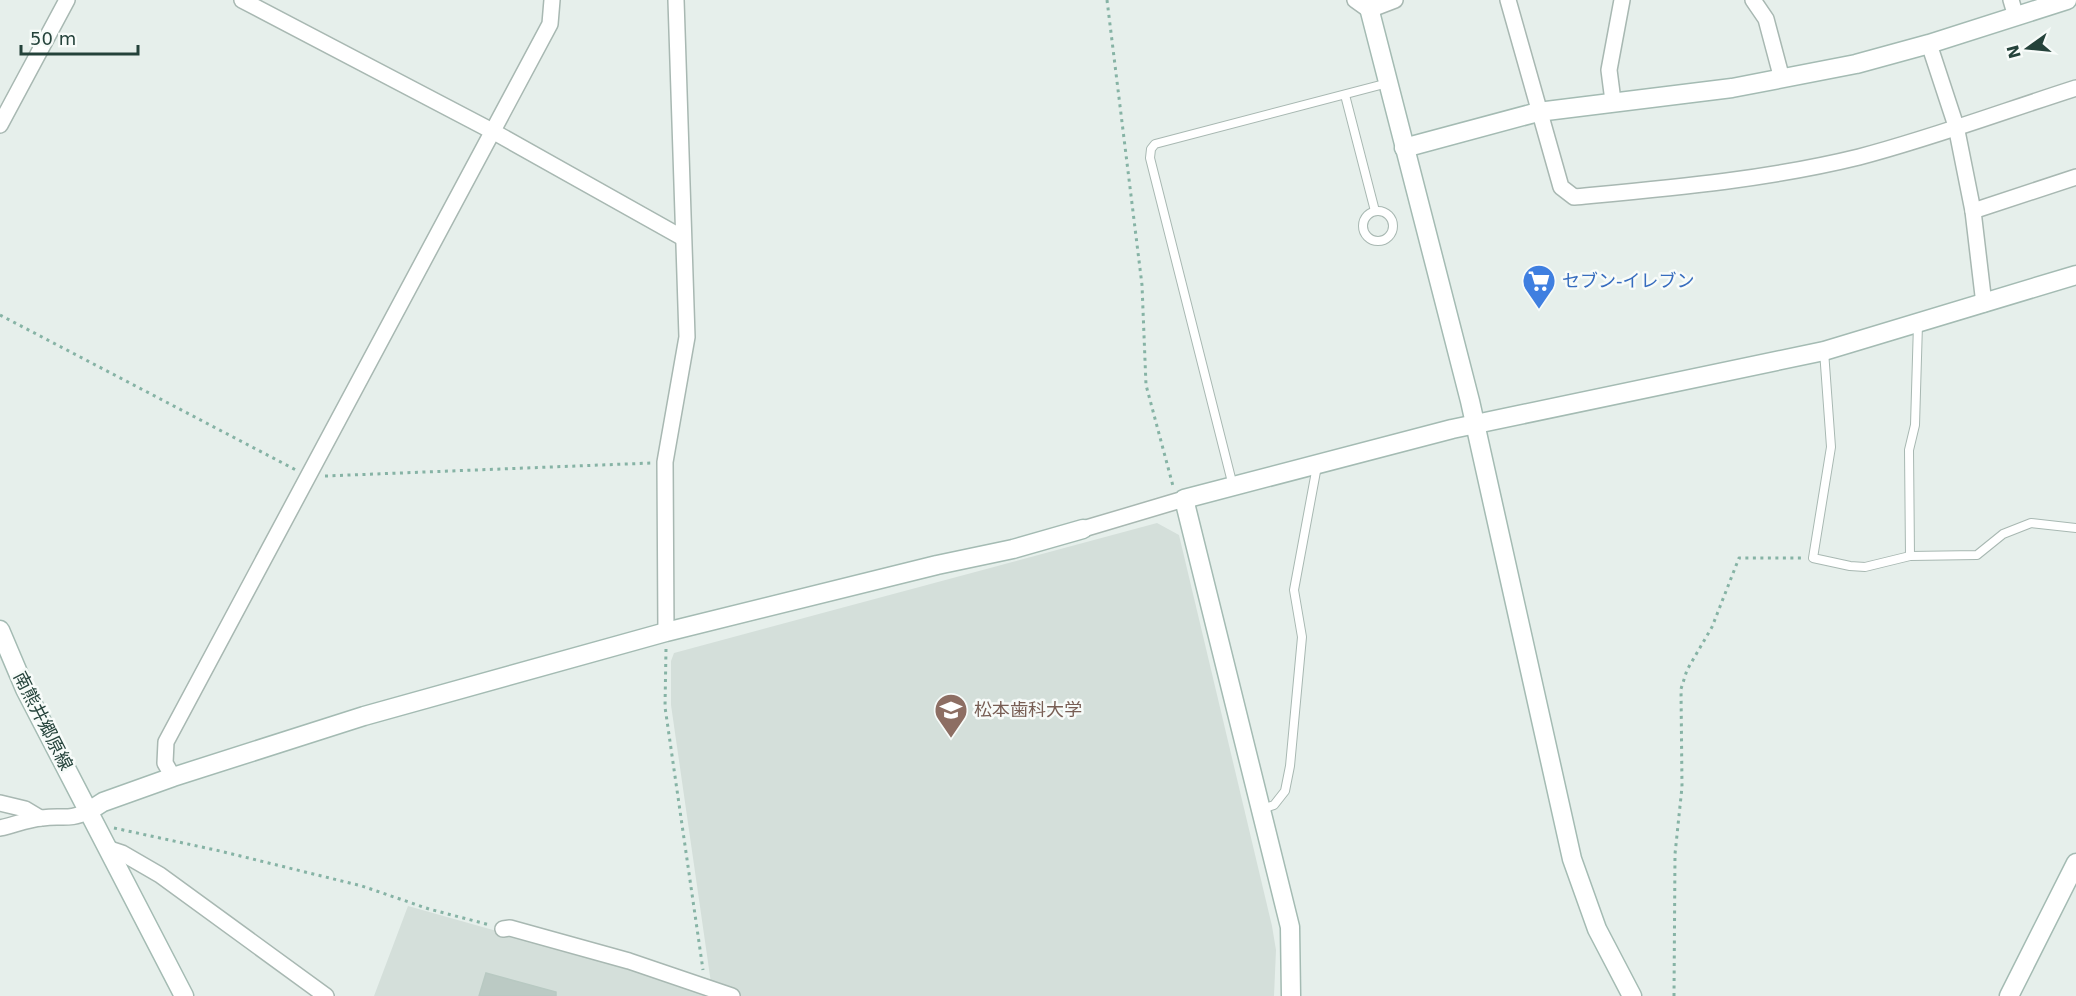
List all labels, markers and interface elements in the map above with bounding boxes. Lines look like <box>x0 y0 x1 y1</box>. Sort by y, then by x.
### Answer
scale bar <box>21 18 138 56</box>
north arrow <box>1998 18 2058 78</box>
text: 50 m <box>30 28 76 49</box>
text: N <box>2003 43 2025 61</box>
supermarket icon: セブン-イレブン <box>1521 263 1557 310</box>
place label: セブン-イレブン <box>1562 270 1695 291</box>
street label: 南熊井郷原線 <box>10 668 77 774</box>
school or university icon: 松本歯科大学 <box>933 692 969 739</box>
place label: 松本歯科大学 <box>974 699 1082 720</box>

